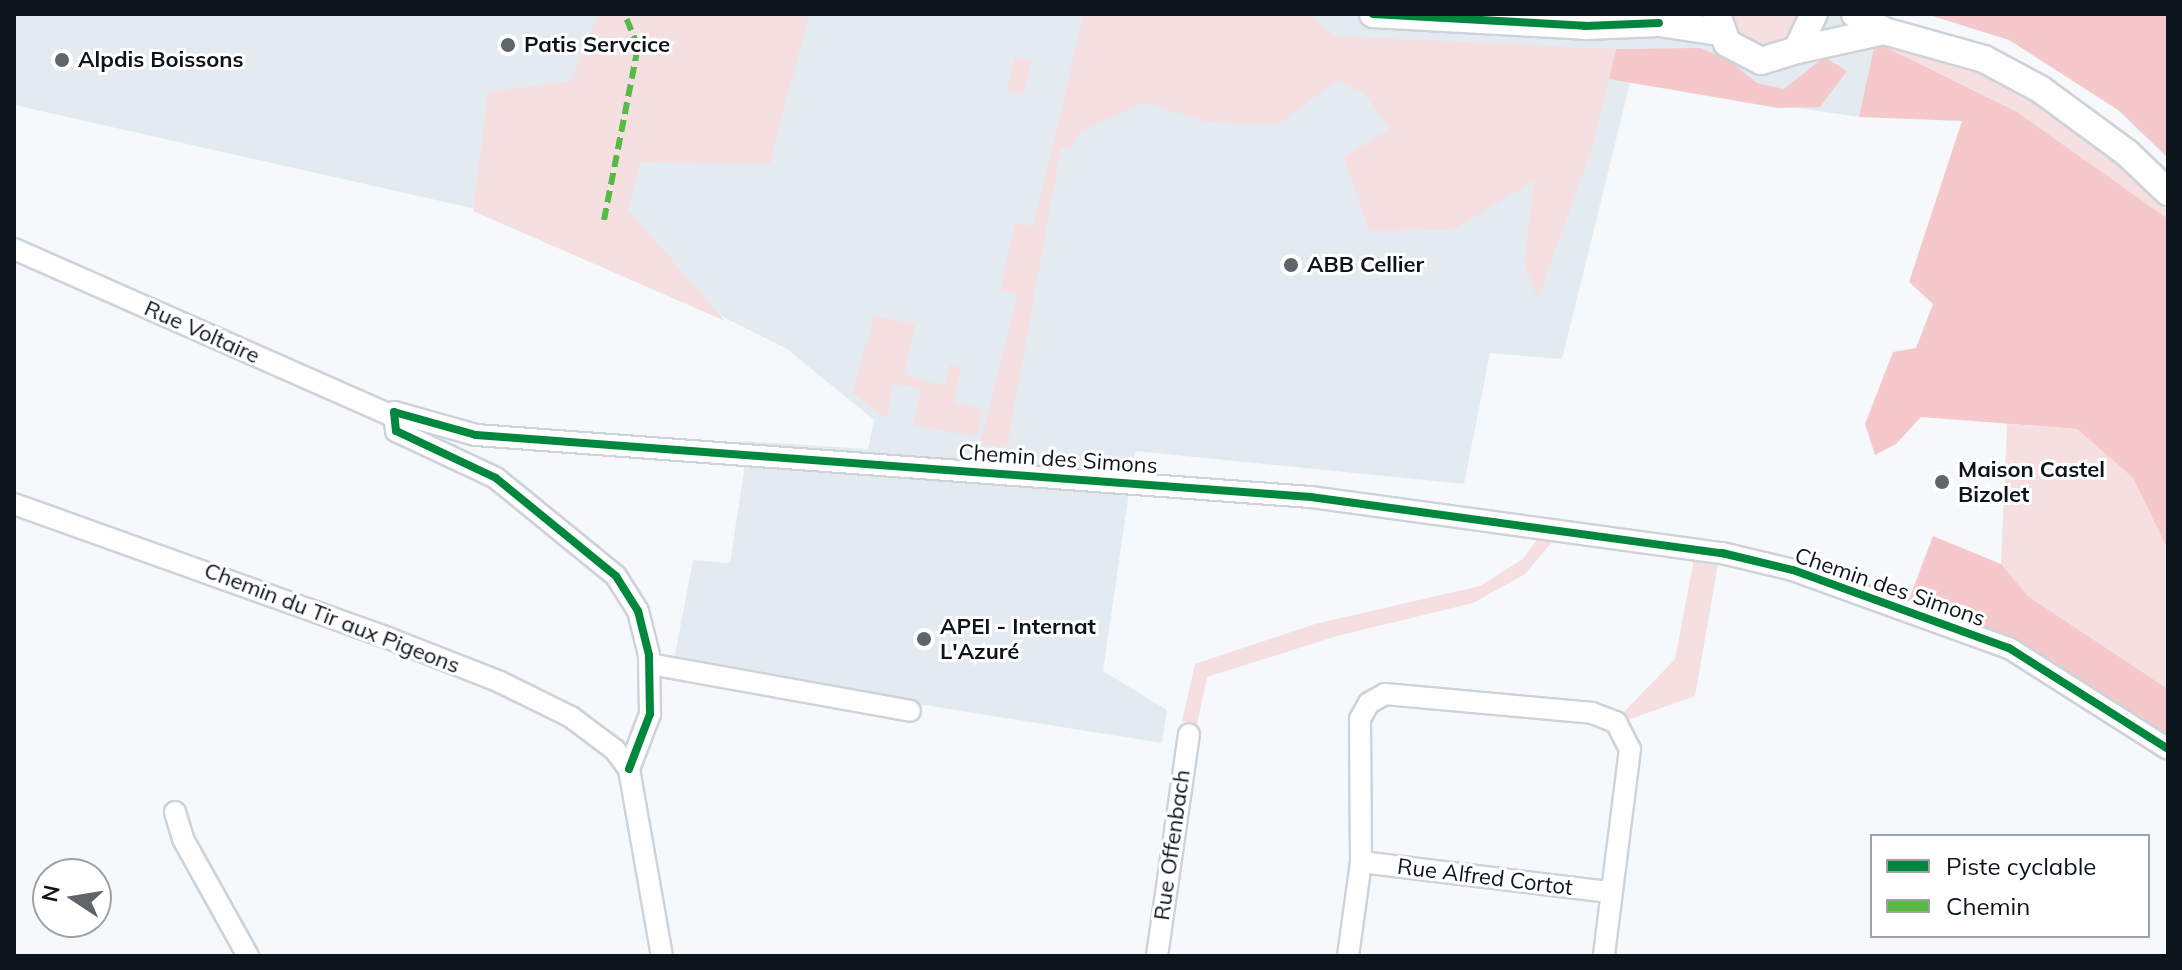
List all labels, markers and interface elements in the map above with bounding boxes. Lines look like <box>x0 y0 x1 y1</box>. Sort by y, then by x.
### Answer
place label: Patis Servcice <box>524 32 670 58</box>
marker: Patis Servcice <box>499 36 517 54</box>
place label: Alpdis Boissons <box>78 47 244 73</box>
marker: Alpdis Boissons <box>53 51 71 69</box>
place label: ABB Cellier <box>1307 252 1424 278</box>
marker: ABB Cellier <box>1282 256 1300 274</box>
street label: Rue Voltaire <box>140 295 264 369</box>
street label: Chemin des Simons <box>958 439 1158 479</box>
place label: Maison Castel Bizolet <box>1958 456 2105 508</box>
marker: Maison Castel Bizolet <box>1933 473 1951 491</box>
street label: Chemin des Simons <box>1791 542 1989 632</box>
street label: Chemin du Tir aux Pigeons <box>201 557 463 679</box>
place label: APEI - Internat L'Azuré <box>940 613 1096 664</box>
marker: APEI - Internat L'Azuré <box>915 630 933 648</box>
street label: Rue Offenbach <box>1148 768 1196 922</box>
legend <box>1870 834 2150 938</box>
text: Piste cyclable <box>1946 851 2096 881</box>
street label: Rue Alfred Cortot <box>1396 853 1574 901</box>
north arrow <box>32 858 112 938</box>
text: N <box>35 882 66 904</box>
text: Chemin <box>1946 891 2030 921</box>

